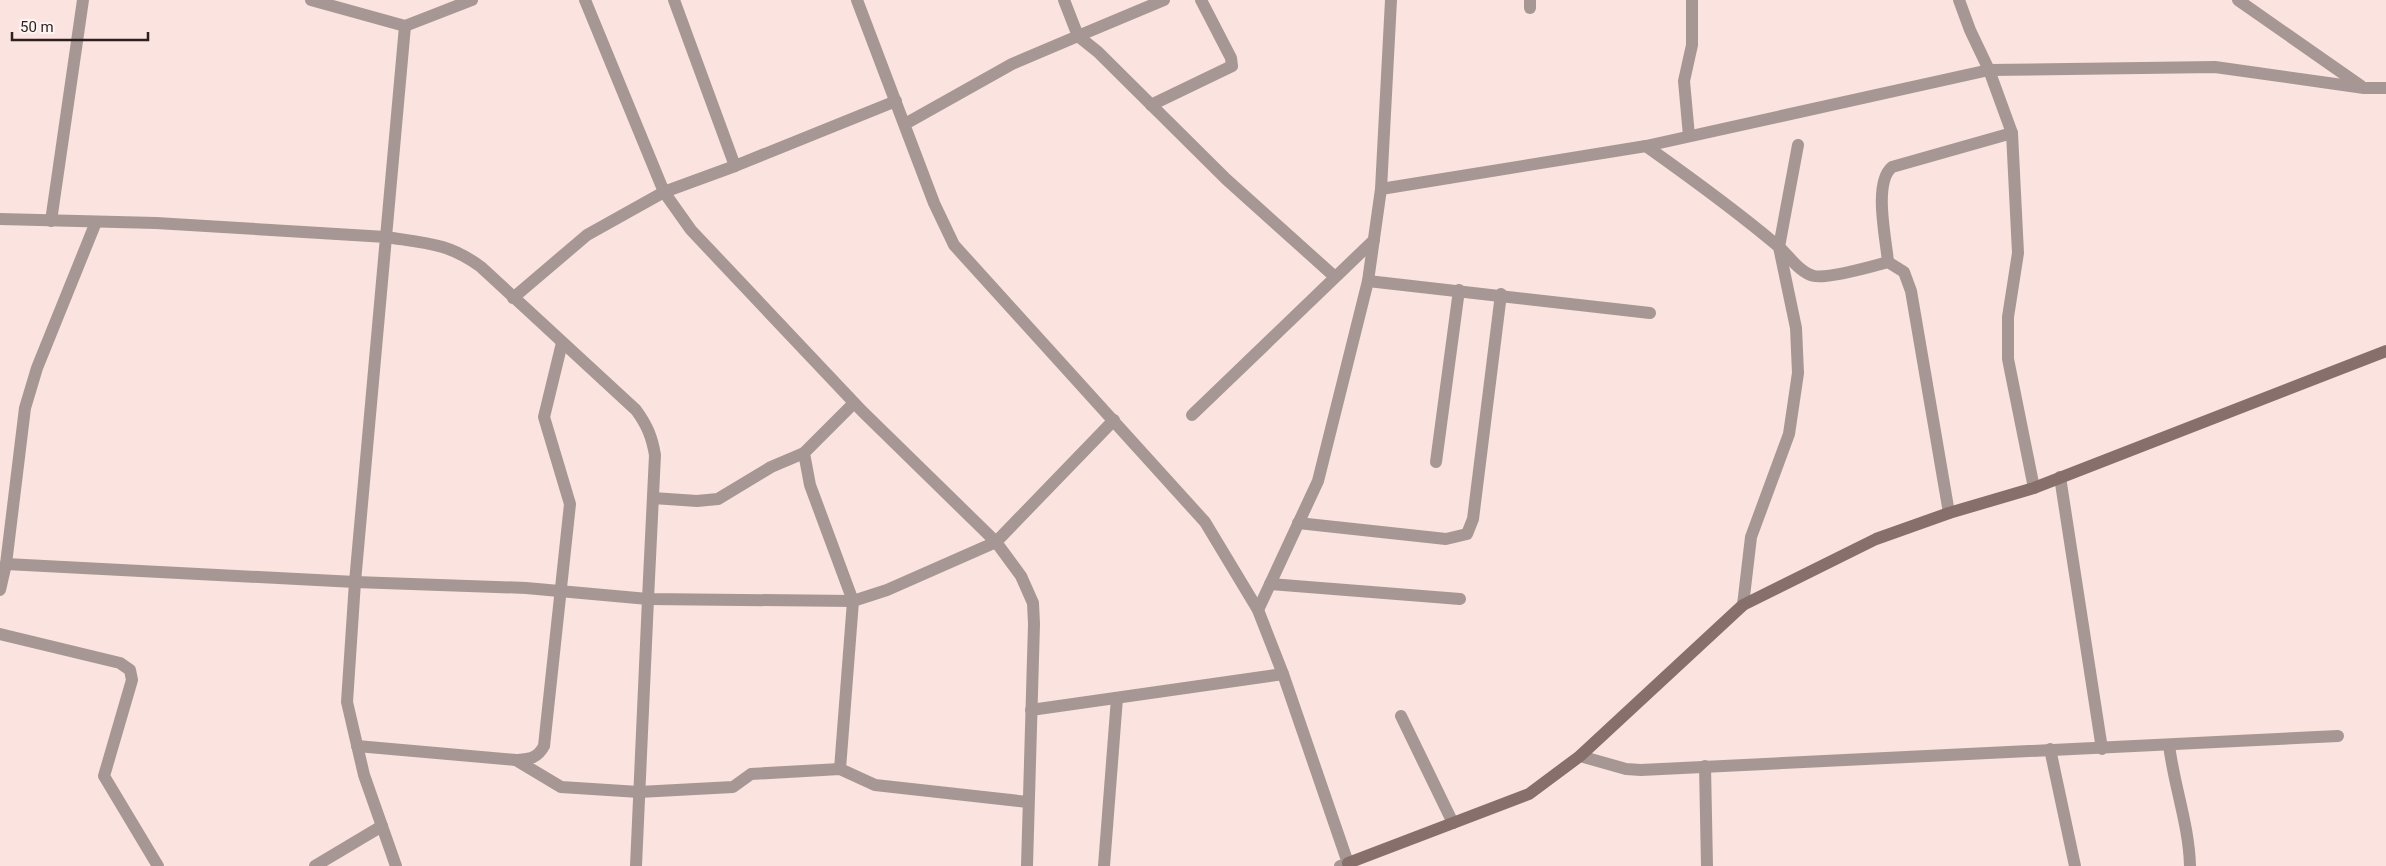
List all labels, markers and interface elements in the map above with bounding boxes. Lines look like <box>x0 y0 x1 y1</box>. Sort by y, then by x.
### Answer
scale bar <box>12 10 149 42</box>
text: 50 m <box>20 18 54 36</box>

